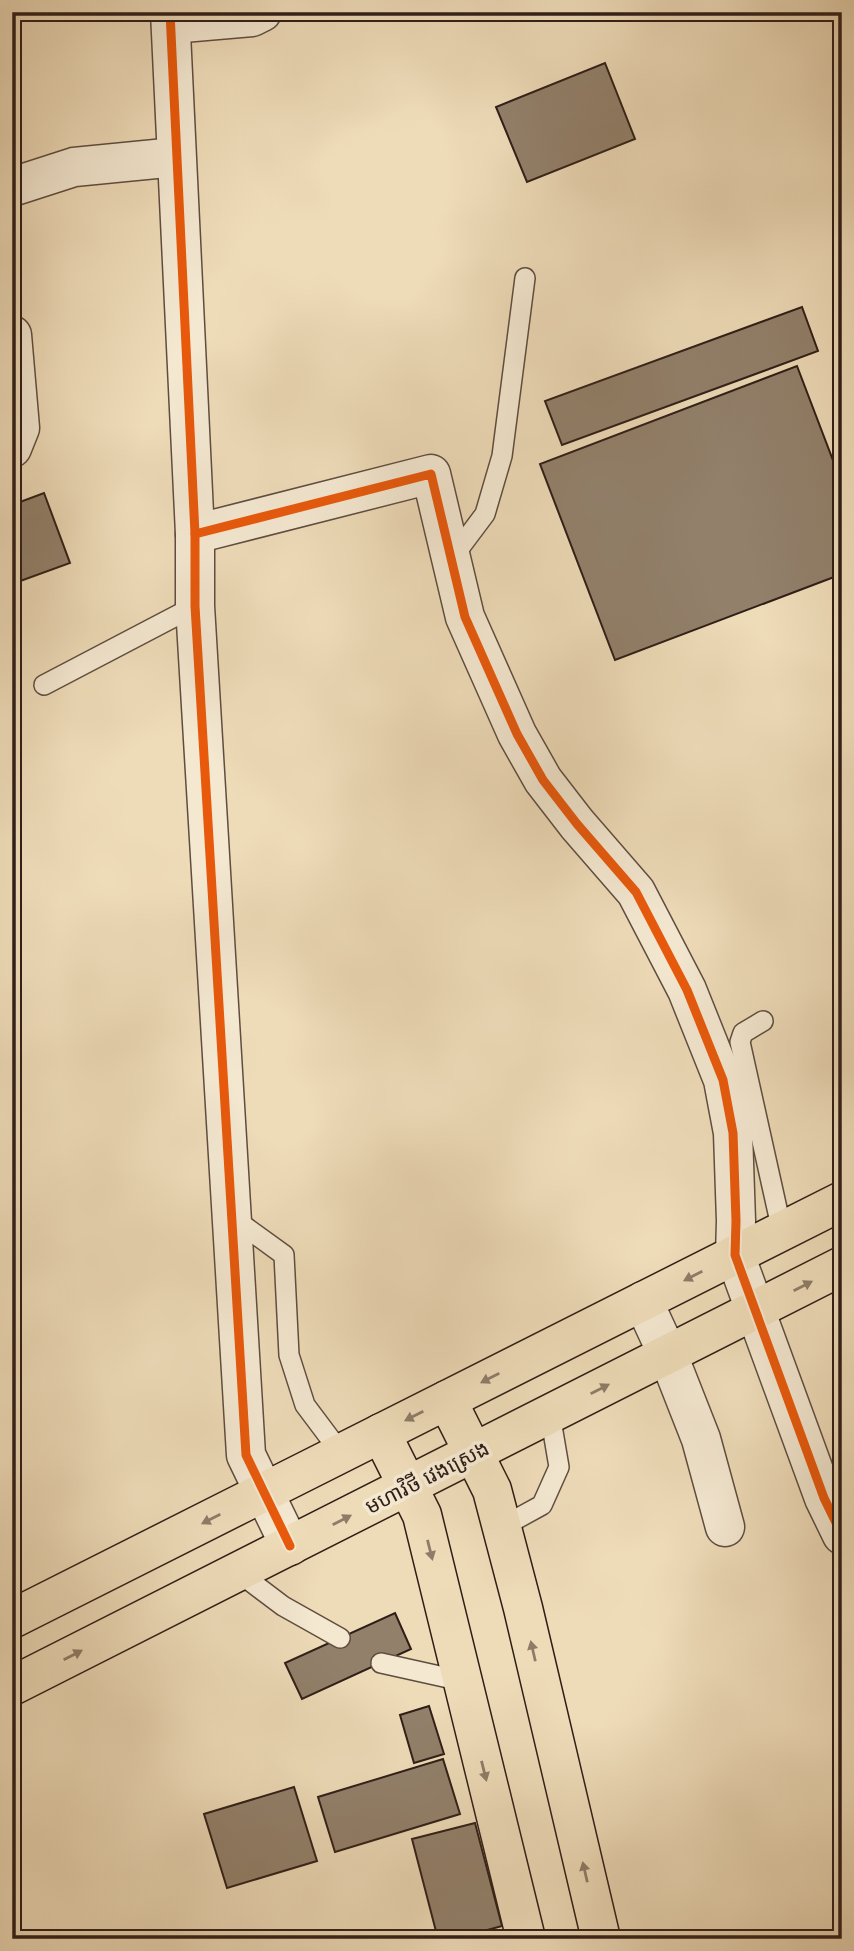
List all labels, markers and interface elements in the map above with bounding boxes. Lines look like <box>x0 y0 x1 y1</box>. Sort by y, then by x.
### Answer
one-way arrow <box>683 1270 703 1281</box>
one-way arrow <box>793 1280 813 1291</box>
one-way arrow <box>480 1373 500 1384</box>
one-way arrow <box>590 1383 610 1394</box>
one-way arrow <box>404 1411 424 1422</box>
street label: មហាវិថី វេងស្រេង <box>361 1435 494 1520</box>
one-way arrow <box>201 1513 221 1524</box>
one-way arrow <box>332 1514 352 1525</box>
one-way arrow <box>425 1539 436 1561</box>
one-way arrow <box>527 1640 538 1662</box>
one-way arrow <box>63 1650 83 1661</box>
one-way arrow <box>479 1760 490 1782</box>
one-way arrow <box>580 1861 591 1883</box>

